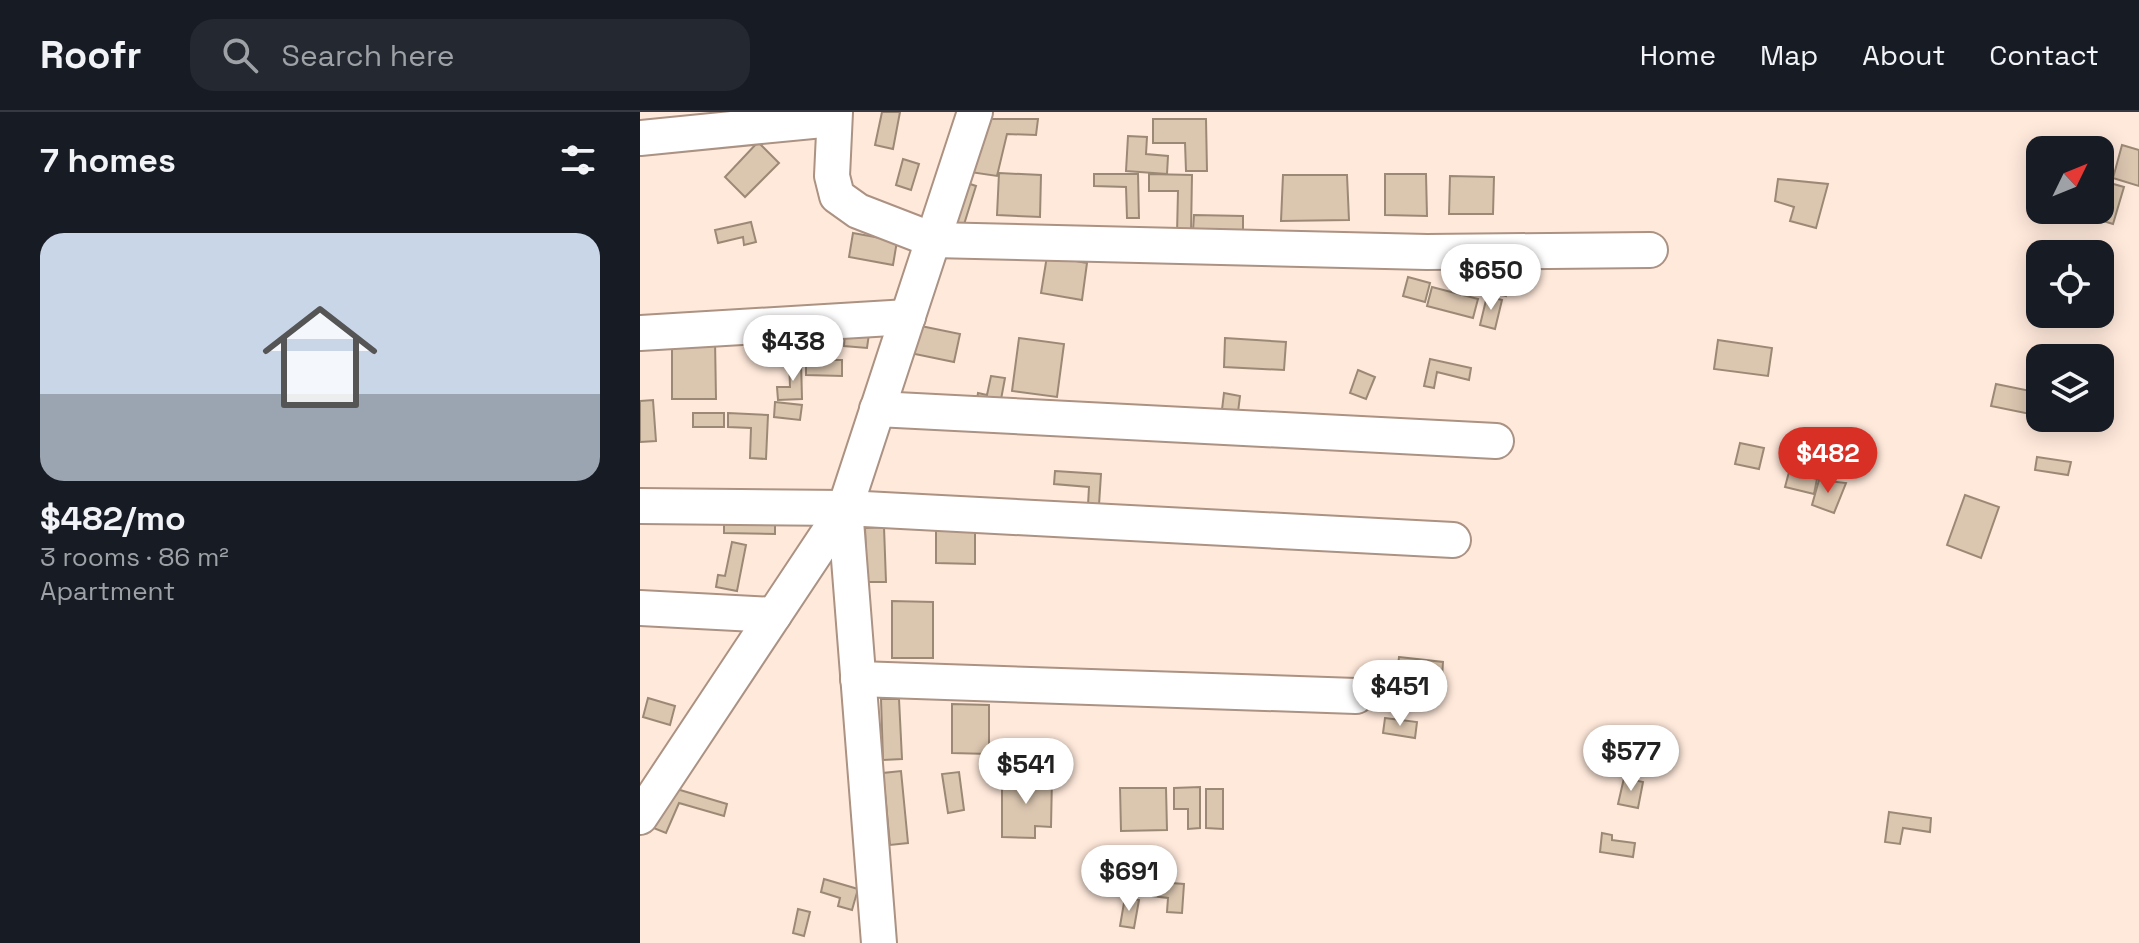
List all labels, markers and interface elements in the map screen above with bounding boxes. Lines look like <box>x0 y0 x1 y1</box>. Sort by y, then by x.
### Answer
search box <box>190 19 750 91</box>
text: Roofr <box>40 31 142 79</box>
icon: search <box>218 33 262 77</box>
text: Search here <box>282 36 454 75</box>
text: Home <box>1640 37 1716 73</box>
text: Map <box>1760 37 1818 73</box>
text: About <box>1862 37 1945 73</box>
text: Contact <box>1989 37 2099 73</box>
north arrow <box>2026 136 2114 224</box>
map controls <box>2026 136 2114 432</box>
icon: filters <box>556 138 600 182</box>
text: 7 homes <box>40 139 176 182</box>
button: locate <box>2026 240 2114 328</box>
pin: $650 <box>1444 244 1538 312</box>
text: $650 <box>1459 253 1523 287</box>
icon: home <box>248 285 392 429</box>
pin: $438 <box>746 315 840 383</box>
text: $438 <box>761 324 825 358</box>
button: layers <box>2026 344 2114 432</box>
pin: $482 <box>1781 427 1875 495</box>
text: $482 <box>1796 436 1860 470</box>
text: $482/mo <box>40 497 186 540</box>
text: 3 rooms · 86 m² <box>40 540 229 574</box>
text: Apartment <box>40 574 175 608</box>
pin: $451 <box>1353 660 1447 728</box>
text: $451 <box>1370 669 1430 703</box>
pin: $577 <box>1584 725 1678 793</box>
text: $577 <box>1601 734 1661 768</box>
pin: $541 <box>979 738 1073 806</box>
text: $541 <box>997 747 1055 781</box>
pin: $691 <box>1082 845 1176 913</box>
text: $691 <box>1099 854 1159 888</box>

